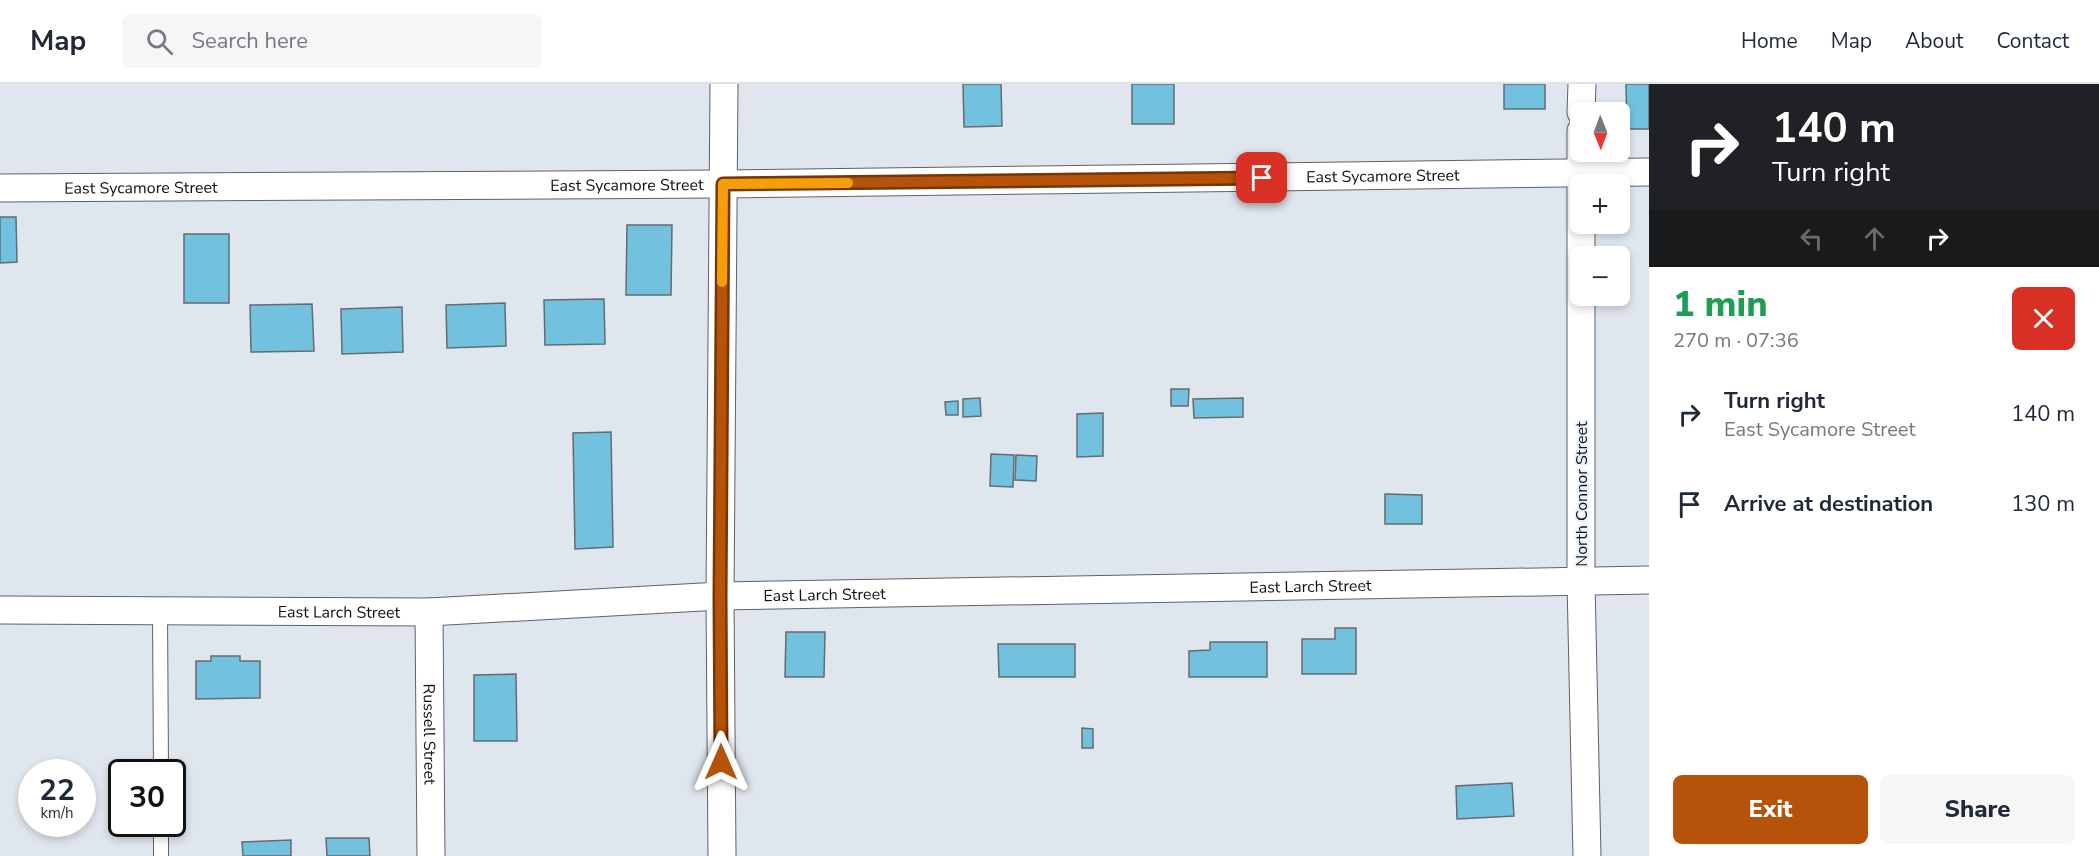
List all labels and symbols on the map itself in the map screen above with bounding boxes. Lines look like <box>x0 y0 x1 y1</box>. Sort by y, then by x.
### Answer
north arrow <box>1570 102 1630 162</box>
pin <box>1236 152 1287 203</box>
street label: East Sycamore Street <box>1306 164 1460 188</box>
street label: East Sycamore Street <box>550 174 704 197</box>
street label: East Sycamore Street <box>64 177 218 200</box>
street label: North Connor Street <box>1571 421 1593 567</box>
street label: East Larch Street <box>1249 575 1372 599</box>
street label: East Larch Street <box>763 583 886 607</box>
street label: East Larch Street <box>278 601 401 624</box>
street label: Russell Street <box>418 683 440 785</box>
position arrow <box>689 730 753 794</box>
speed limit sign: 30 <box>108 759 186 837</box>

